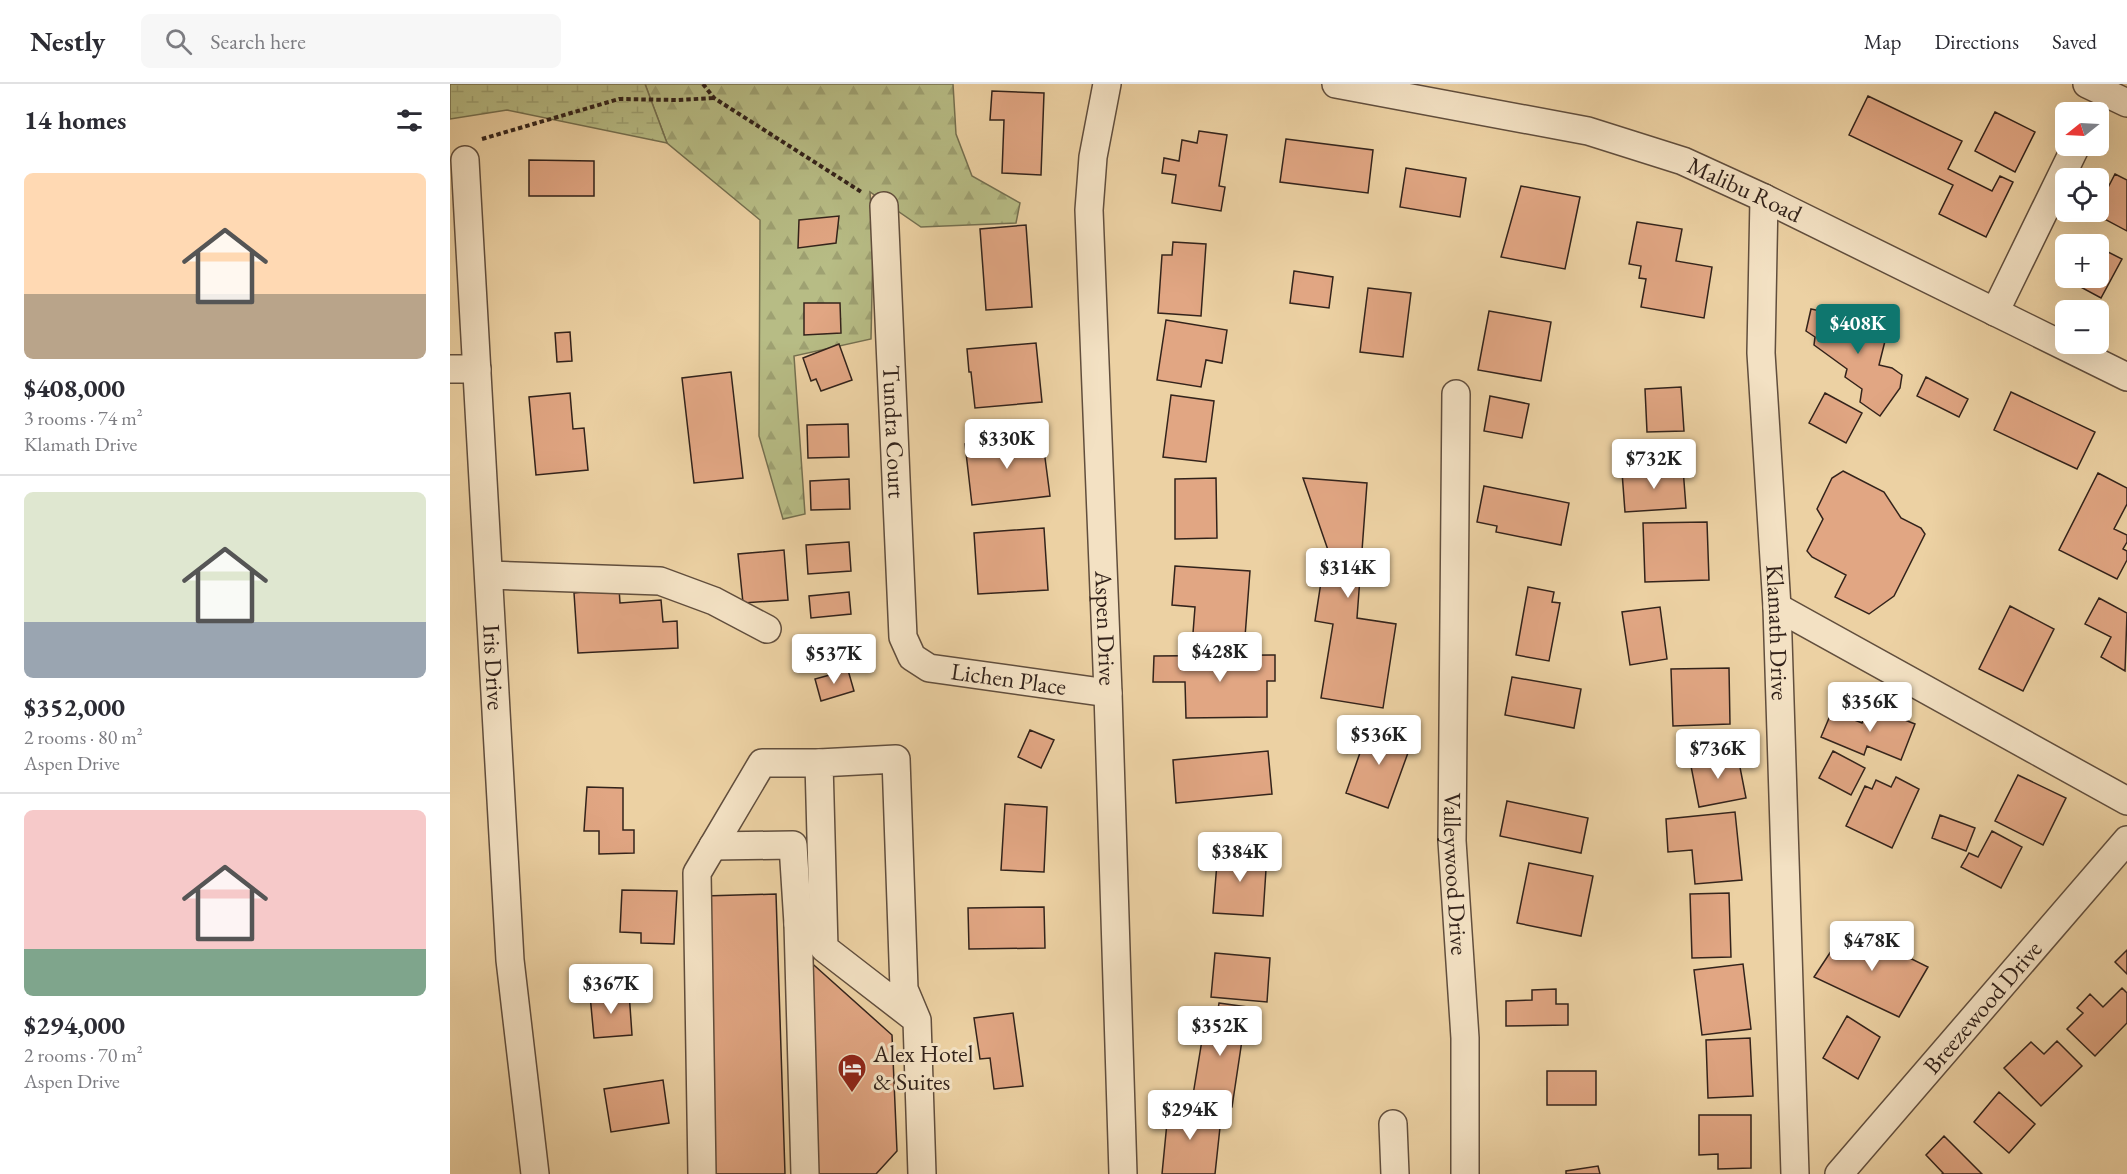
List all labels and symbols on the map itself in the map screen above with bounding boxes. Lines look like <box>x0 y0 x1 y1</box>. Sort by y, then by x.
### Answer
north arrow <box>2055 102 2109 156</box>
street label: Malibu Road <box>1683 149 1808 230</box>
pin: $408K <box>1816 304 1900 355</box>
street label: Tundra Court <box>876 365 913 499</box>
pin: $330K <box>965 419 1049 470</box>
pin: $732K <box>1612 439 1696 490</box>
pin: $314K <box>1306 548 1390 599</box>
street label: Klamath Drive <box>1759 564 1796 701</box>
street label: Aspen Drive <box>1088 569 1124 686</box>
street label: Iris Drive <box>476 623 512 711</box>
pin: $428K <box>1178 632 1262 683</box>
pin: $537K <box>792 634 876 685</box>
street label: Lichen Place <box>949 655 1068 702</box>
pin: $356K <box>1828 682 1912 733</box>
pin: $536K <box>1337 715 1421 766</box>
pin: $736K <box>1676 729 1760 780</box>
street label: Valleywood Drive <box>1437 793 1475 956</box>
pin: $384K <box>1198 832 1282 883</box>
pin: $478K <box>1830 921 1914 972</box>
street label: Breezewood Drive <box>1916 934 2049 1080</box>
pin: $367K <box>569 964 653 1015</box>
pin: $352K <box>1178 1006 1262 1057</box>
place label: Alex Hotel & Suites <box>872 1038 974 1097</box>
hotel icon: Alex Hotel & Suites <box>836 1052 868 1094</box>
pin: $294K <box>1148 1090 1232 1141</box>

